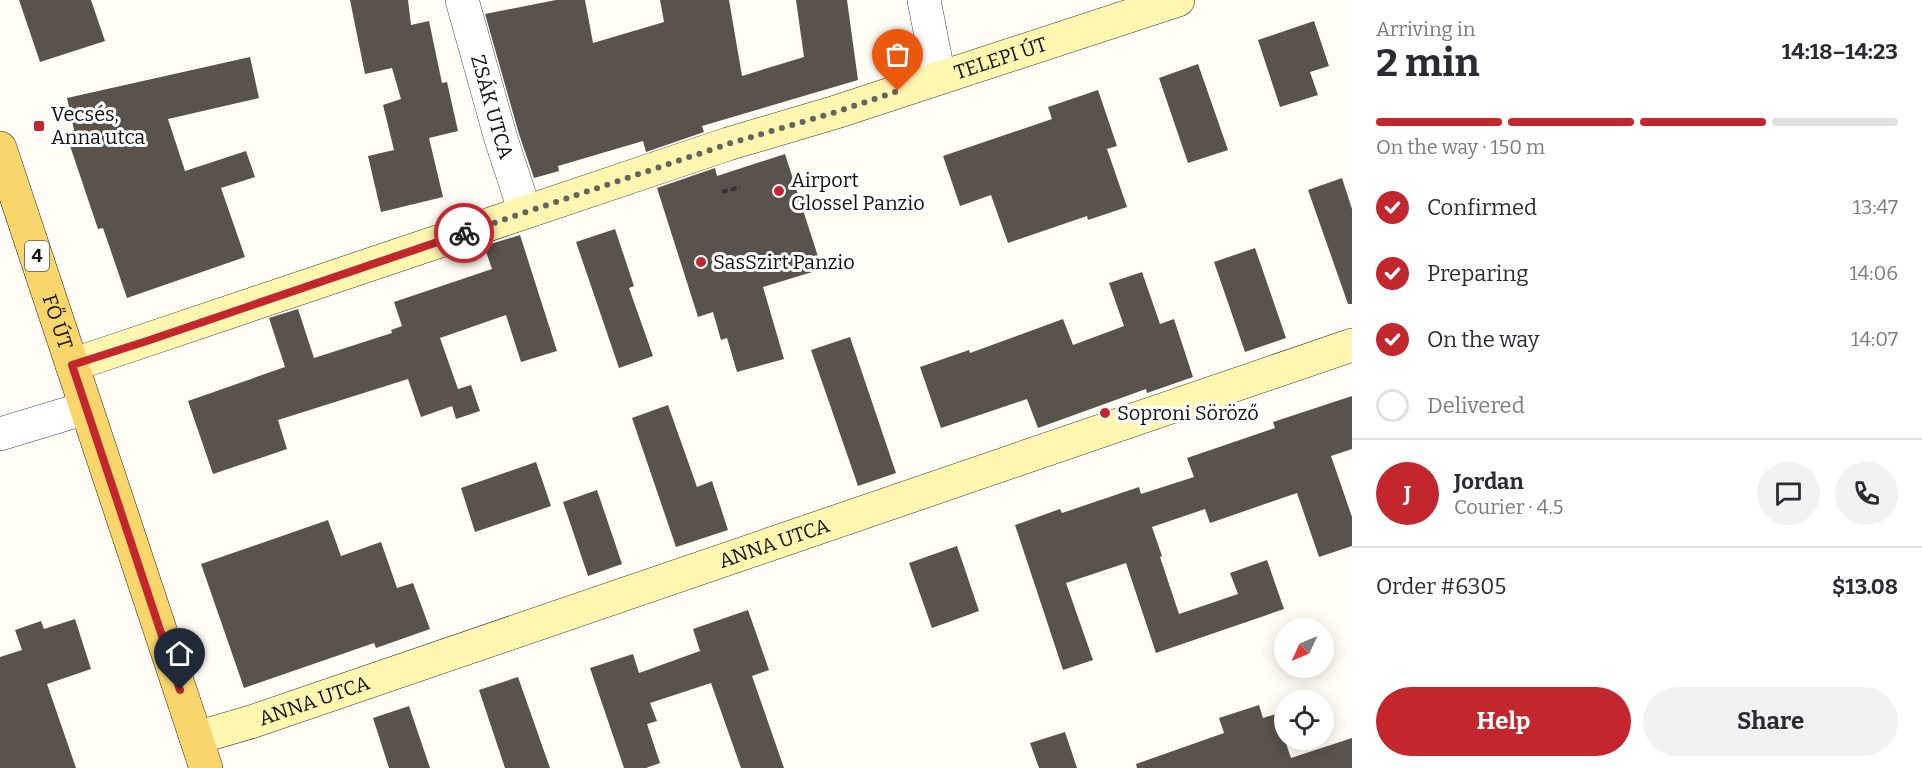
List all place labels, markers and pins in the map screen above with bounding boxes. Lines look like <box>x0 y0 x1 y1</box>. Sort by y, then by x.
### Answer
pin <box>872 29 923 91</box>
place label: Vecsés, Anna utca <box>51 102 145 149</box>
marker: Vecsés, Anna utca <box>32 119 46 133</box>
place label: Airport Glossel Panzio <box>791 168 925 215</box>
marker: Airport Glossel Panzio <box>772 184 786 198</box>
place label: SasSzirt Panzio <box>713 250 855 274</box>
marker: SasSzirt Panzio <box>694 255 708 269</box>
place label: Soproni Söröző <box>1117 401 1259 425</box>
marker: Soproni Söröző <box>1098 406 1112 420</box>
pin <box>154 628 205 690</box>

